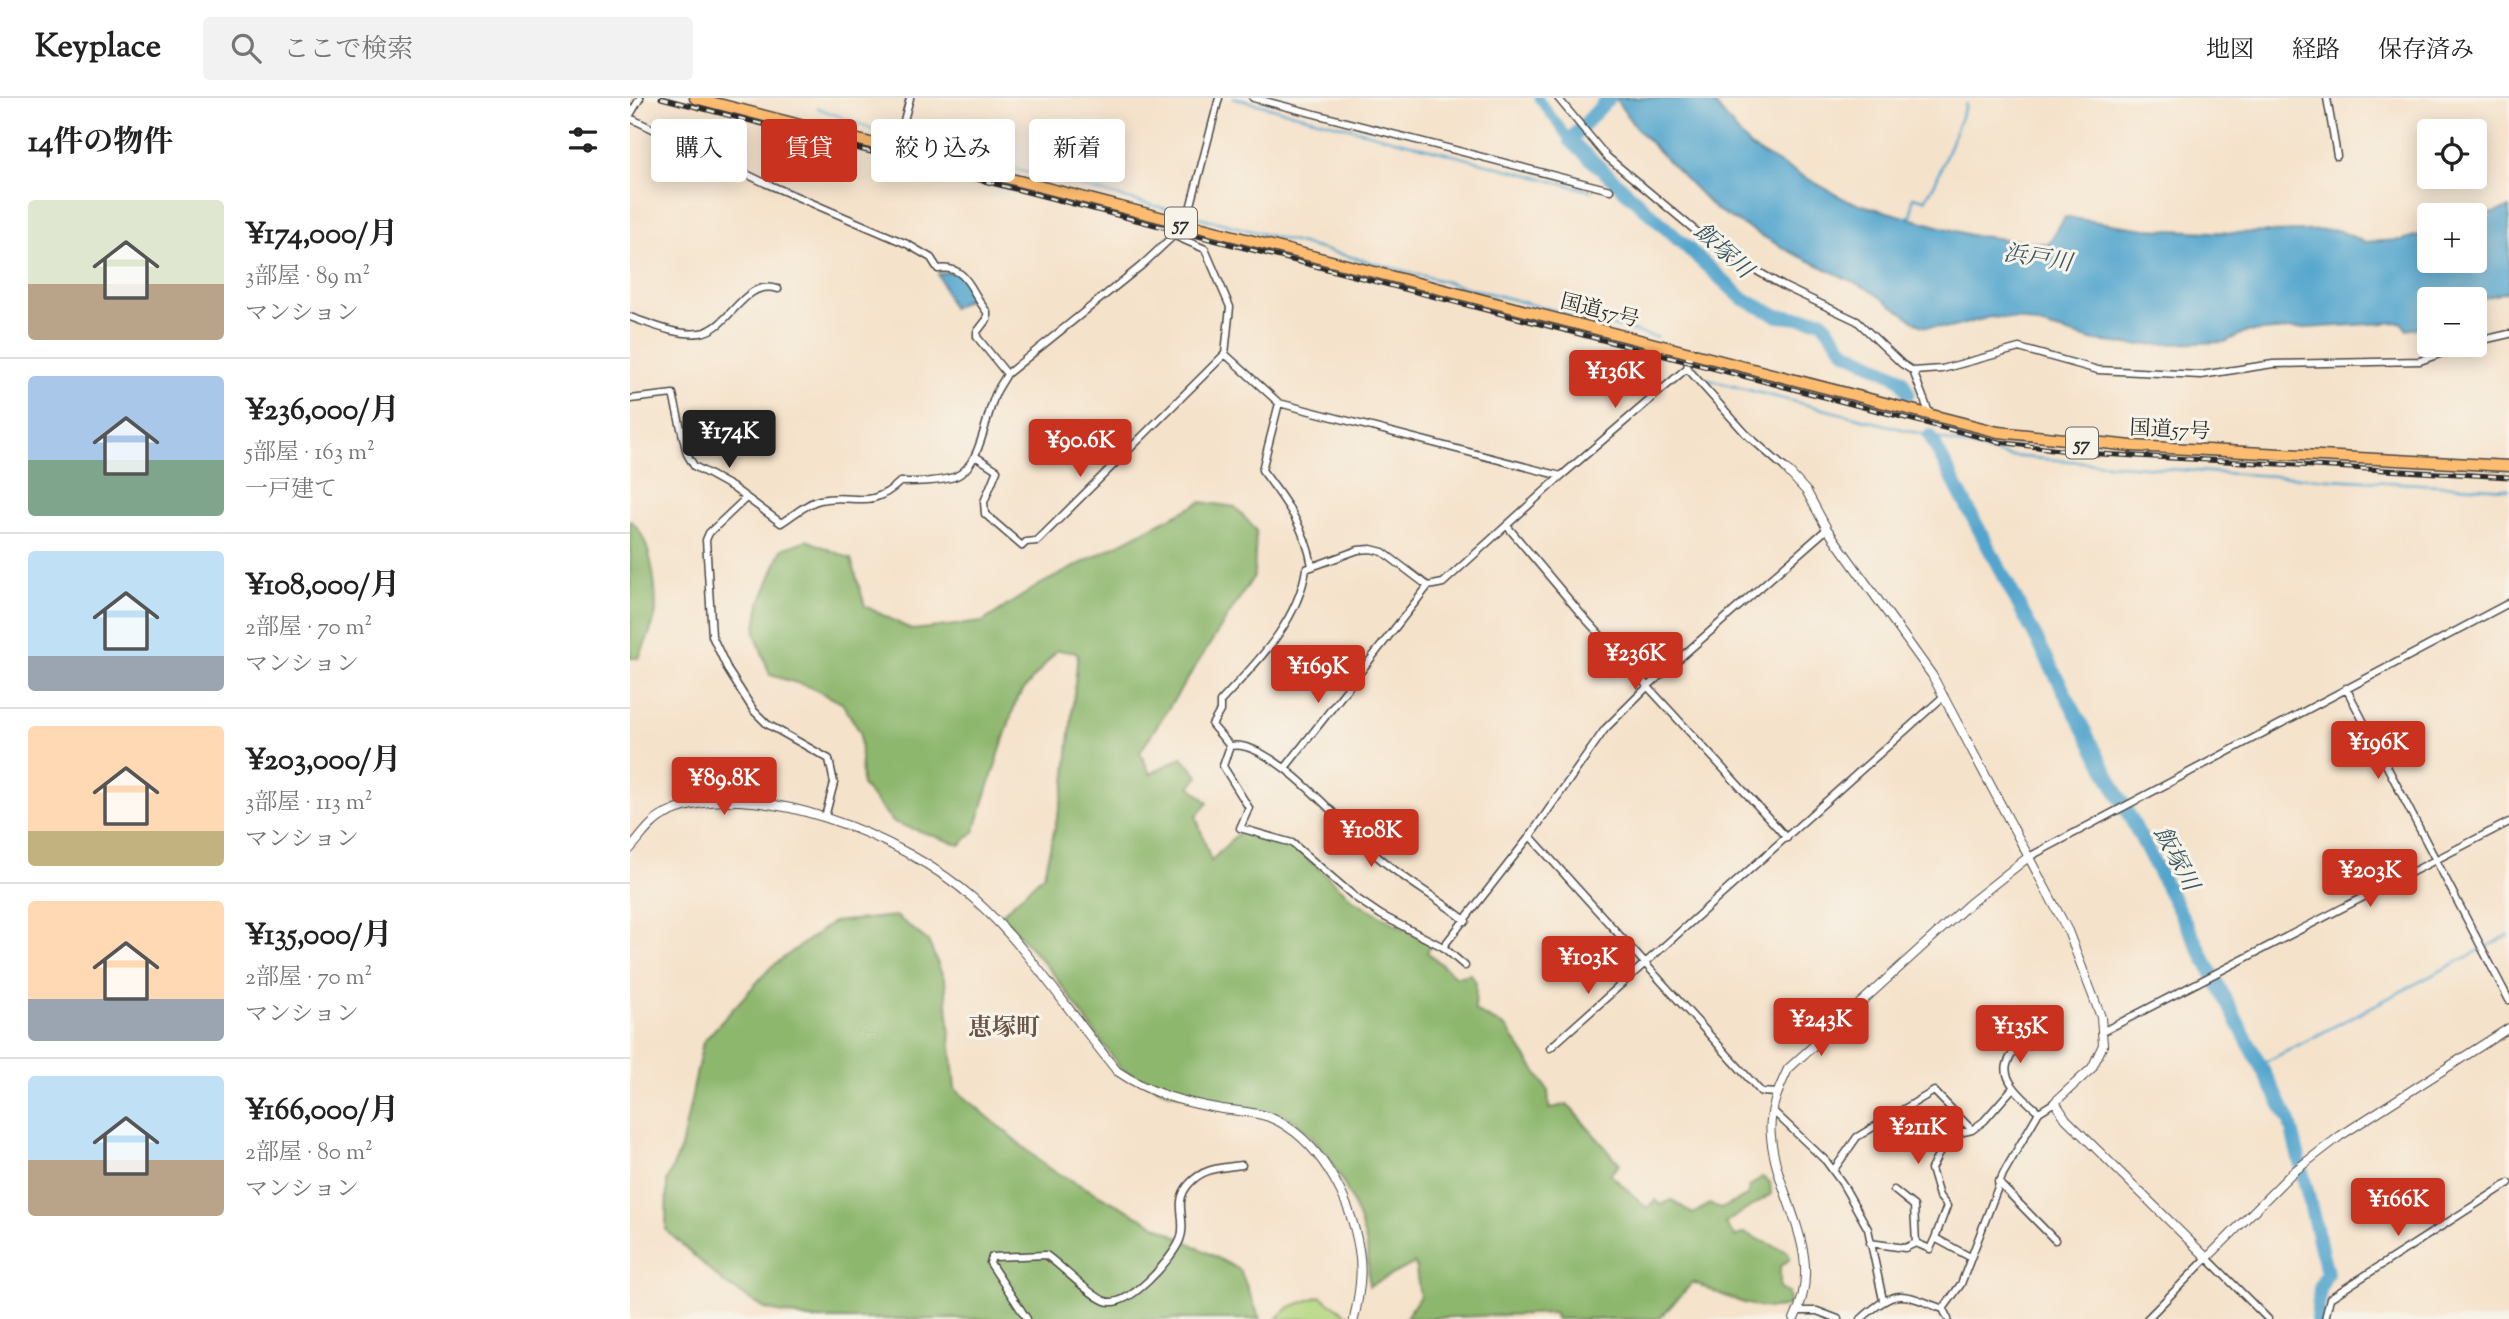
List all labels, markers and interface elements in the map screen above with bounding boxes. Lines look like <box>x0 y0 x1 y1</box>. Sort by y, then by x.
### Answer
search box <box>203 17 693 80</box>
text: Keyplace <box>35 24 161 72</box>
icon: search <box>227 29 265 67</box>
text: ここで検索 <box>283 32 413 69</box>
text: 地図 <box>2206 34 2254 68</box>
text: 経路 <box>2292 34 2340 68</box>
text: 保存済み <box>2378 34 2474 68</box>
chip: 購入 <box>651 119 747 182</box>
chip: 賃貸 <box>761 119 857 182</box>
chip: 絞り込み <box>871 119 1015 182</box>
chip: 新着 <box>1029 119 1125 182</box>
map controls <box>2417 119 2487 357</box>
button: locate <box>2417 119 2487 189</box>
icon: filters <box>564 121 602 159</box>
text: 14件の物件 <box>28 122 173 165</box>
button: + <box>2417 203 2487 273</box>
road number: 57 <box>1165 208 1197 238</box>
text: ¥174,000/月 <box>245 214 398 257</box>
water label: 飯塚川 <box>1686 217 1761 289</box>
icon: home <box>84 228 168 312</box>
water label: 浜戸川 <box>2001 238 2077 282</box>
text: 3部屋 · 89 m² <box>245 261 370 294</box>
button: − <box>2417 287 2487 357</box>
street label: 国道57号 <box>1557 288 1642 336</box>
text: マンション <box>245 298 359 331</box>
pin: ¥136K <box>1566 350 1664 410</box>
text: ¥136K <box>1585 356 1645 389</box>
text: ¥236,000/月 <box>245 390 400 433</box>
icon: home <box>84 404 168 488</box>
pin: ¥174K <box>680 410 778 470</box>
street label: 国道57号 <box>2129 414 2211 448</box>
text: ¥174K <box>699 416 759 449</box>
pin: ¥90.6K <box>1023 420 1137 479</box>
text: ¥90.6K <box>1045 425 1115 458</box>
road number: 57 <box>2066 428 2098 458</box>
text: 5部屋 · 163 m² <box>245 437 375 470</box>
text: 一戸建て <box>245 474 337 507</box>
text: ¥108,000/月 <box>245 565 400 608</box>
icon: home <box>84 579 168 663</box>
text: 2部屋 · 70 m² <box>245 612 372 645</box>
pin: ¥236K <box>1586 632 1684 692</box>
text: ¥236K <box>1604 638 1666 671</box>
pin: ¥169K <box>1269 646 1367 705</box>
text: マンション <box>245 649 359 682</box>
text: ¥169K <box>1287 651 1349 684</box>
pin: ¥196K <box>2329 722 2427 781</box>
text: ¥196K <box>2347 727 2409 760</box>
text: ¥203,000/月 <box>245 740 401 783</box>
icon: home <box>84 754 168 838</box>
pin: ¥89.8K <box>667 758 781 817</box>
text: ¥89.8K <box>688 763 760 796</box>
text: 3部屋 · 113 m² <box>245 787 373 820</box>
pin: ¥108K <box>1322 810 1420 869</box>
text: ¥108K <box>1340 815 1402 848</box>
water label: 飯塚川 <box>2144 821 2207 900</box>
text: マンション <box>245 824 359 857</box>
pin: ¥203K <box>2321 850 2419 909</box>
text: ¥203K <box>2338 855 2402 888</box>
text: ¥135,000/月 <box>245 915 392 958</box>
icon: home <box>84 929 168 1013</box>
pin: ¥103K <box>1539 936 1637 996</box>
text: ¥103K <box>1558 942 1618 975</box>
text: 2部屋 · 70 m² <box>245 962 372 995</box>
pin: ¥243K <box>1772 998 1870 1058</box>
text: マンション <box>245 999 359 1032</box>
text: ¥243K <box>1790 1004 1852 1037</box>
pin: ¥135K <box>1971 1006 2069 1065</box>
text: ¥135K <box>1992 1011 2048 1044</box>
district label: 恵塚町 <box>968 1012 1040 1046</box>
text: ¥166,000/月 <box>245 1090 399 1133</box>
icon: home <box>84 1104 168 1188</box>
pin: ¥211K <box>1869 1107 1967 1166</box>
text: ¥211K <box>1889 1112 1947 1145</box>
text: 2部屋 · 80 m² <box>245 1137 373 1170</box>
text: マンション <box>245 1174 359 1207</box>
pin: ¥166K <box>2349 1178 2447 1238</box>
text: ¥166K <box>2367 1184 2429 1217</box>

